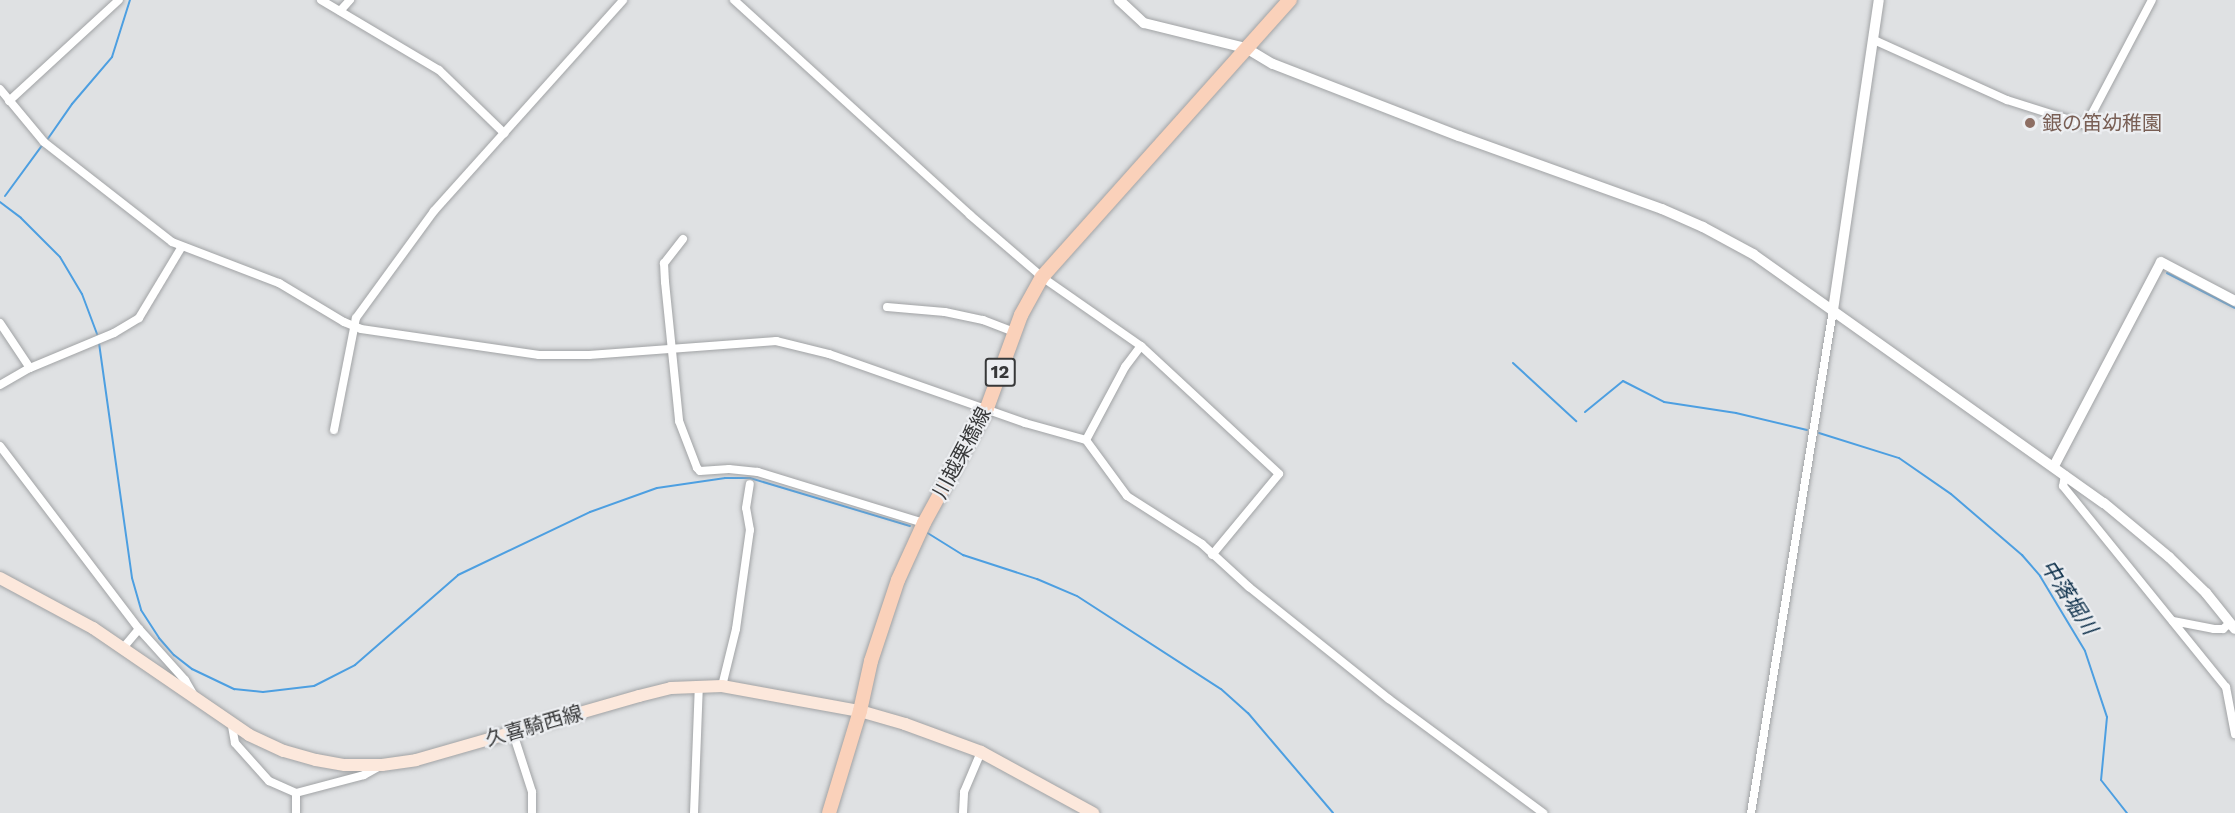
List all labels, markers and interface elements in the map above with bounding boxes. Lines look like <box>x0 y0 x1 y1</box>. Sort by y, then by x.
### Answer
place label: 銀の笛幼稚園 <box>2042 111 2162 135</box>
marker: 銀の笛幼稚園 <box>2023 116 2037 130</box>
road number: 12 <box>984 357 1016 387</box>
street label: 川越栗橋線 <box>928 403 996 503</box>
water label: 中落堀川 <box>2036 555 2102 639</box>
street label: 久喜騎西線 <box>483 701 585 751</box>

